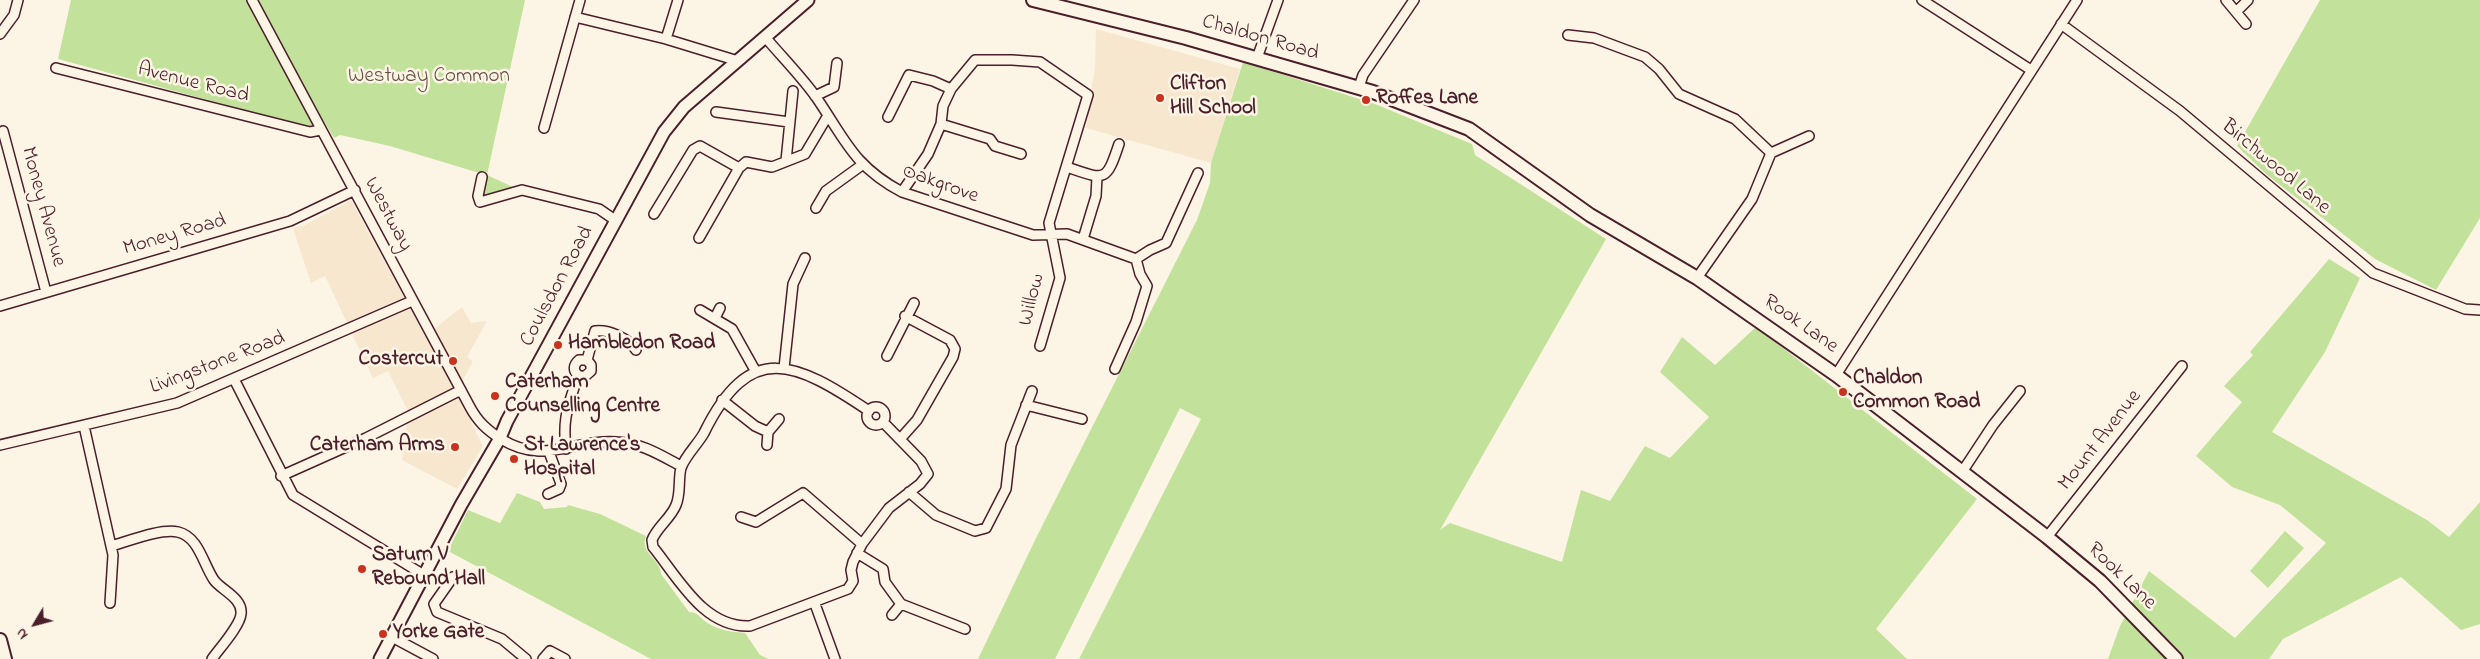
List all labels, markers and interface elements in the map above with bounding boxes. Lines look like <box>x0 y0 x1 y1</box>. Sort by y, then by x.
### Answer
street label: Chaldon Road <box>1199 10 1321 68</box>
street label: Avenue Road <box>135 58 251 110</box>
park label: Westway Common <box>348 65 510 91</box>
place label: Clifton Hill School <box>1170 73 1256 123</box>
place label: Roffes Lane <box>1376 87 1478 113</box>
marker: Clifton Hill School <box>1154 92 1166 104</box>
marker: Roffes Lane <box>1360 94 1372 106</box>
street label: Birchwood Lane <box>2215 115 2335 221</box>
street label: Money Avenue <box>14 144 70 270</box>
street label: Oakgrove <box>898 160 982 210</box>
street label: Westway <box>357 174 417 256</box>
street label: Money Road <box>121 209 229 263</box>
street label: Coulsdon Road <box>516 223 600 351</box>
street label: Willow <box>1014 271 1052 329</box>
street label: Rook Lane <box>1757 290 1843 360</box>
street label: Livingstone Road <box>147 327 289 401</box>
place label: Hambledon Road <box>568 332 715 358</box>
marker: Hambledon Road <box>552 339 564 351</box>
place label: Costercut <box>359 348 443 374</box>
marker: Costercut <box>447 355 459 367</box>
place label: Chaldon Common Road <box>1853 367 1980 417</box>
place label: Caterham Counselling Centre <box>505 371 660 421</box>
marker: Chaldon Common Road <box>1837 386 1849 398</box>
street label: Mount Avenue <box>2054 386 2148 496</box>
marker: Caterham Counselling Centre <box>489 390 501 402</box>
place label: Caterham Arms <box>310 434 445 460</box>
place label: St Lawrence's Hospital <box>524 434 641 484</box>
marker: Caterham Arms <box>449 441 461 453</box>
marker: St Lawrence's Hospital <box>508 453 520 465</box>
street label: Rook Lane <box>2081 538 2161 616</box>
place label: Saturn V Rebound Hall <box>372 544 485 594</box>
marker: Saturn V Rebound Hall <box>356 563 368 575</box>
north arrow <box>10 599 60 649</box>
place label: Yorke Gate <box>393 621 484 647</box>
text: N <box>11 623 34 643</box>
marker: Yorke Gate <box>377 628 389 640</box>

